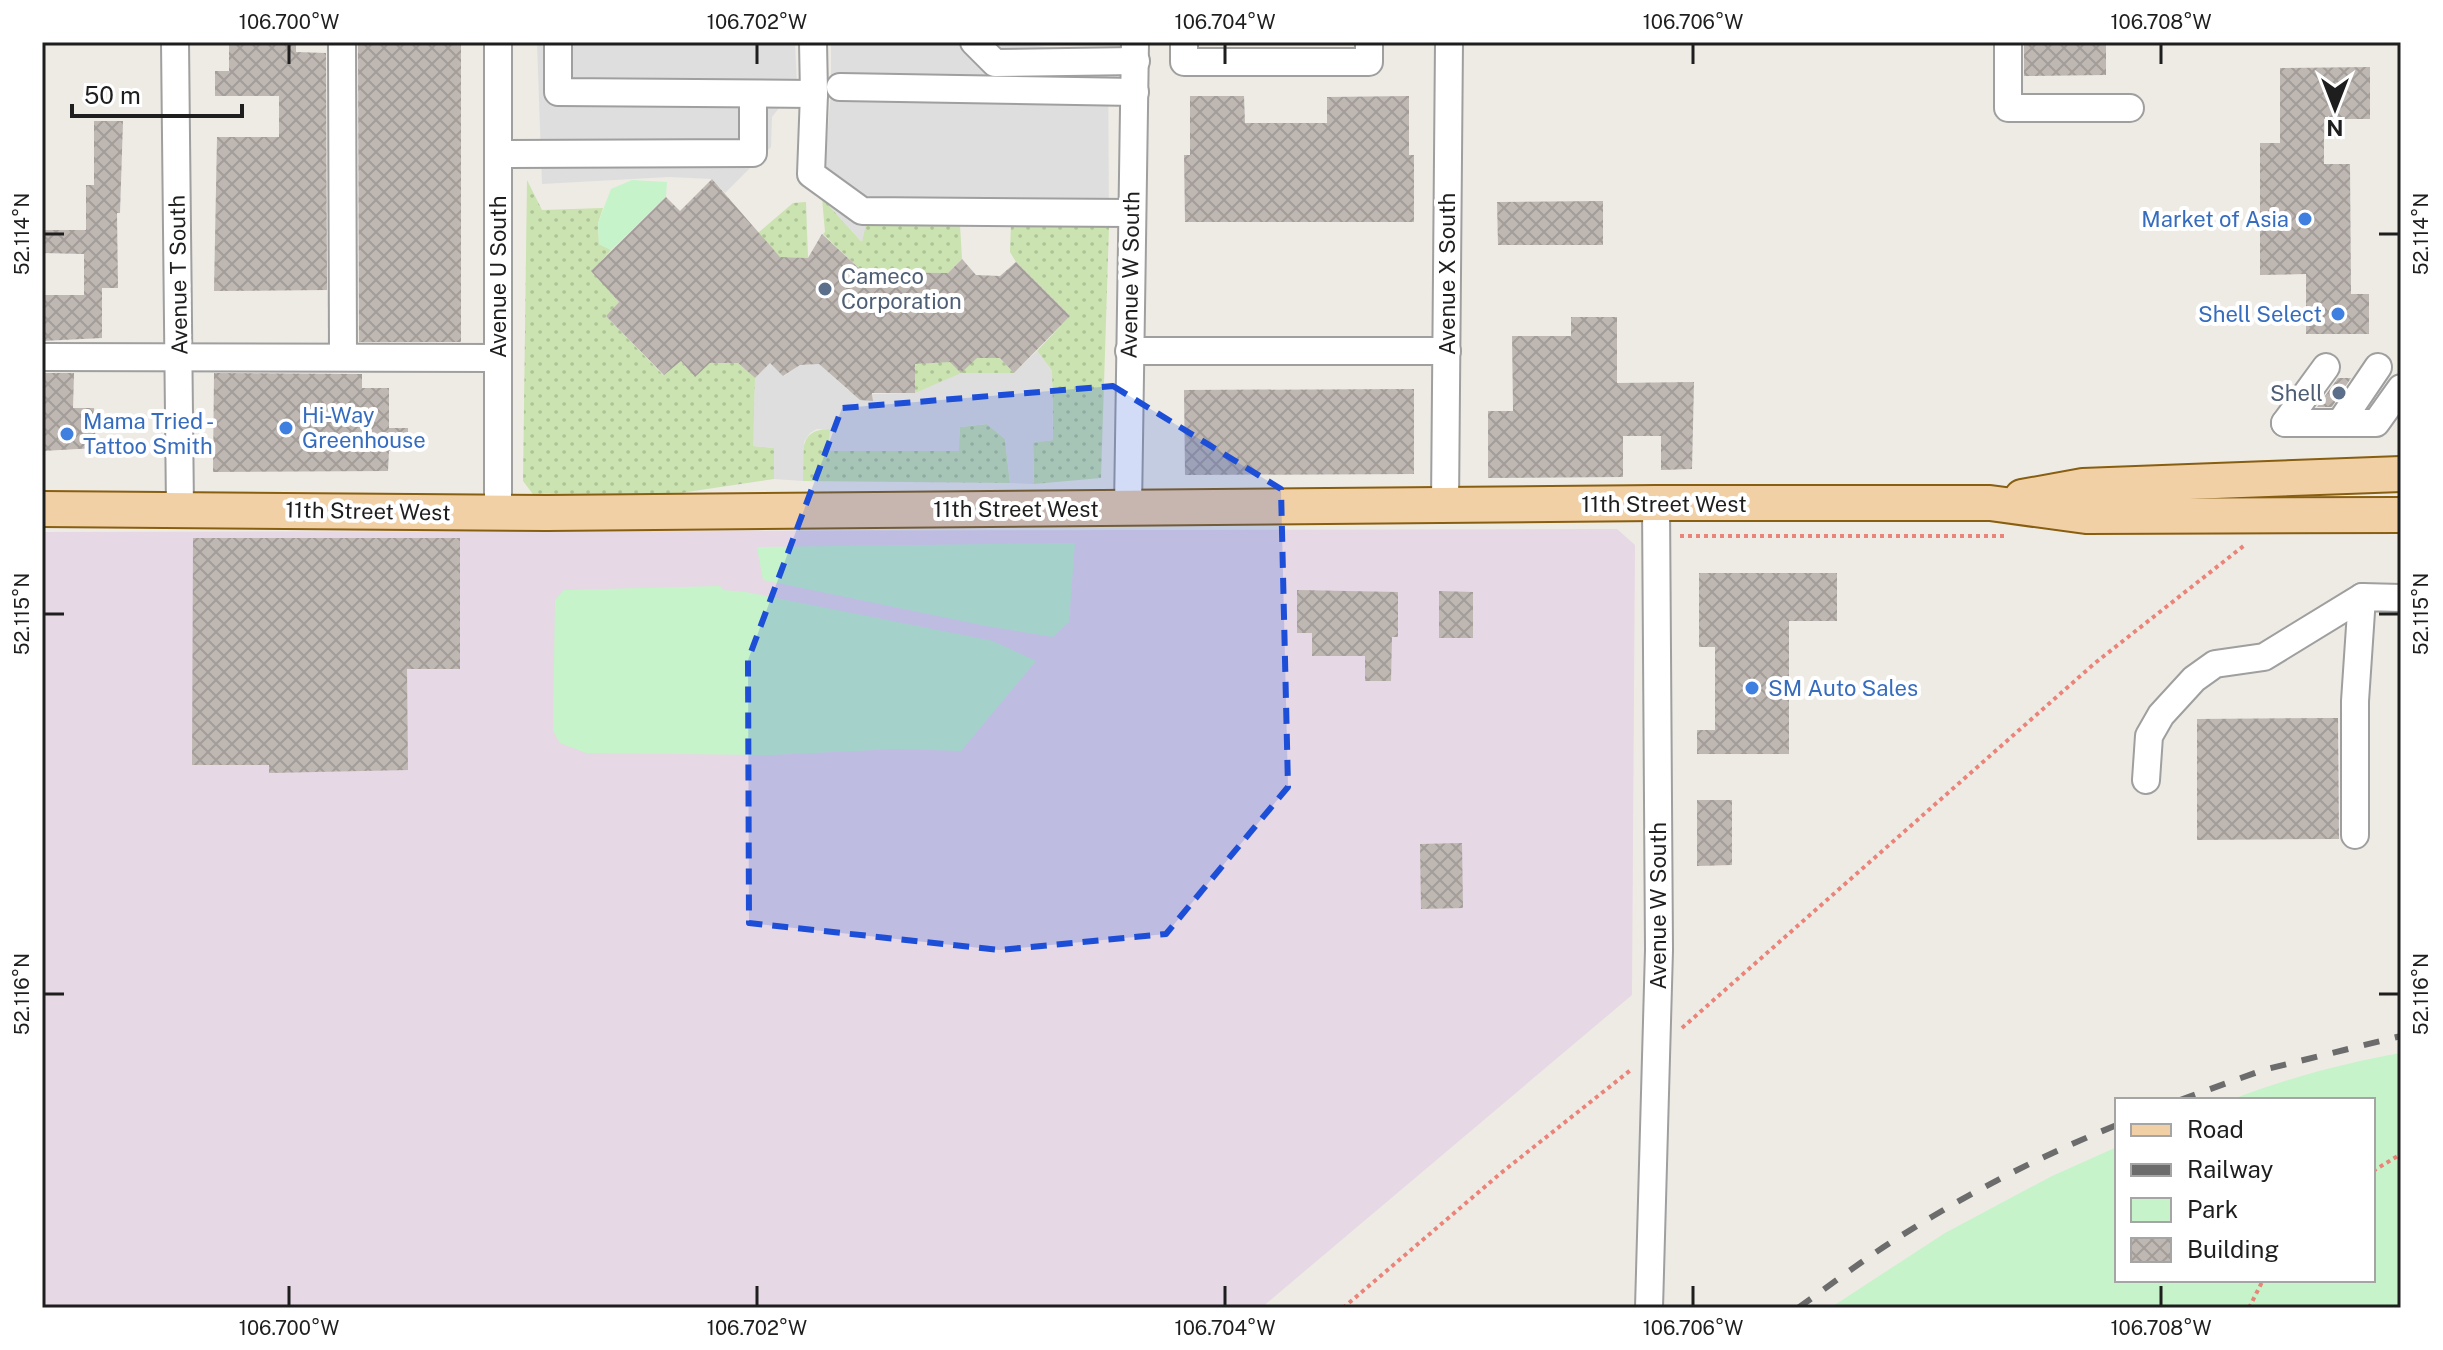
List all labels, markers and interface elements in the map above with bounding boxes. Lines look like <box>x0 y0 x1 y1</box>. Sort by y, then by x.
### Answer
text: 106.700°W <box>239 10 339 34</box>
text: 106.702°W <box>707 10 807 34</box>
text: 106.704°W <box>1175 10 1275 34</box>
text: 106.706°W <box>1643 10 1743 34</box>
text: 106.708°W <box>2110 10 2212 34</box>
scale bar <box>72 68 242 118</box>
north arrow <box>2295 68 2375 148</box>
text: 50 m <box>84 81 141 109</box>
text: N <box>2326 115 2344 141</box>
street label: Avenue W South <box>1116 191 1144 359</box>
text: 52.114°N <box>10 193 34 275</box>
street label: Avenue X South <box>1434 193 1460 355</box>
text: 52.114°N <box>2409 193 2433 275</box>
street label: Avenue T South <box>164 195 192 355</box>
street label: Avenue U South <box>485 196 511 358</box>
place label: Market of Asia <box>2141 206 2289 232</box>
marker: Market of Asia <box>2296 210 2314 228</box>
place label: Cameco Corporation <box>841 263 962 314</box>
marker: Cameco Corporation <box>816 280 834 298</box>
place label: Shell Select <box>2198 301 2322 327</box>
marker: Shell Select <box>2329 305 2347 323</box>
place label: Shell <box>2270 380 2323 406</box>
marker: Shell <box>2330 384 2348 402</box>
place label: Hi-Way Greenhouse <box>302 402 426 453</box>
place label: Mama Tried - Tattoo Smith <box>83 408 214 459</box>
marker: Hi-Way Greenhouse <box>277 419 295 437</box>
marker: Mama Tried - Tattoo Smith <box>58 425 76 443</box>
street label: 11th Street West <box>1581 491 1747 517</box>
street label: 11th Street West <box>933 496 1099 522</box>
street label: 11th Street West <box>285 497 451 525</box>
text: 52.115°N <box>10 573 34 655</box>
text: 52.115°N <box>2409 573 2433 655</box>
place label: SM Auto Sales <box>1768 675 1918 701</box>
marker: SM Auto Sales <box>1743 679 1761 697</box>
street label: Avenue W South <box>1645 822 1671 990</box>
text: 52.116°N <box>10 953 34 1035</box>
text: 52.116°N <box>2409 953 2433 1035</box>
legend <box>2115 1098 2375 1282</box>
text: Road <box>2187 1115 2244 1143</box>
text: Railway <box>2187 1155 2273 1183</box>
text: Park <box>2187 1195 2238 1223</box>
text: Building <box>2187 1235 2279 1263</box>
text: 106.700°W <box>239 1316 339 1340</box>
text: 106.702°W <box>707 1316 807 1340</box>
text: 106.704°W <box>1175 1316 1275 1340</box>
text: 106.706°W <box>1643 1316 1743 1340</box>
text: 106.708°W <box>2110 1316 2212 1340</box>

